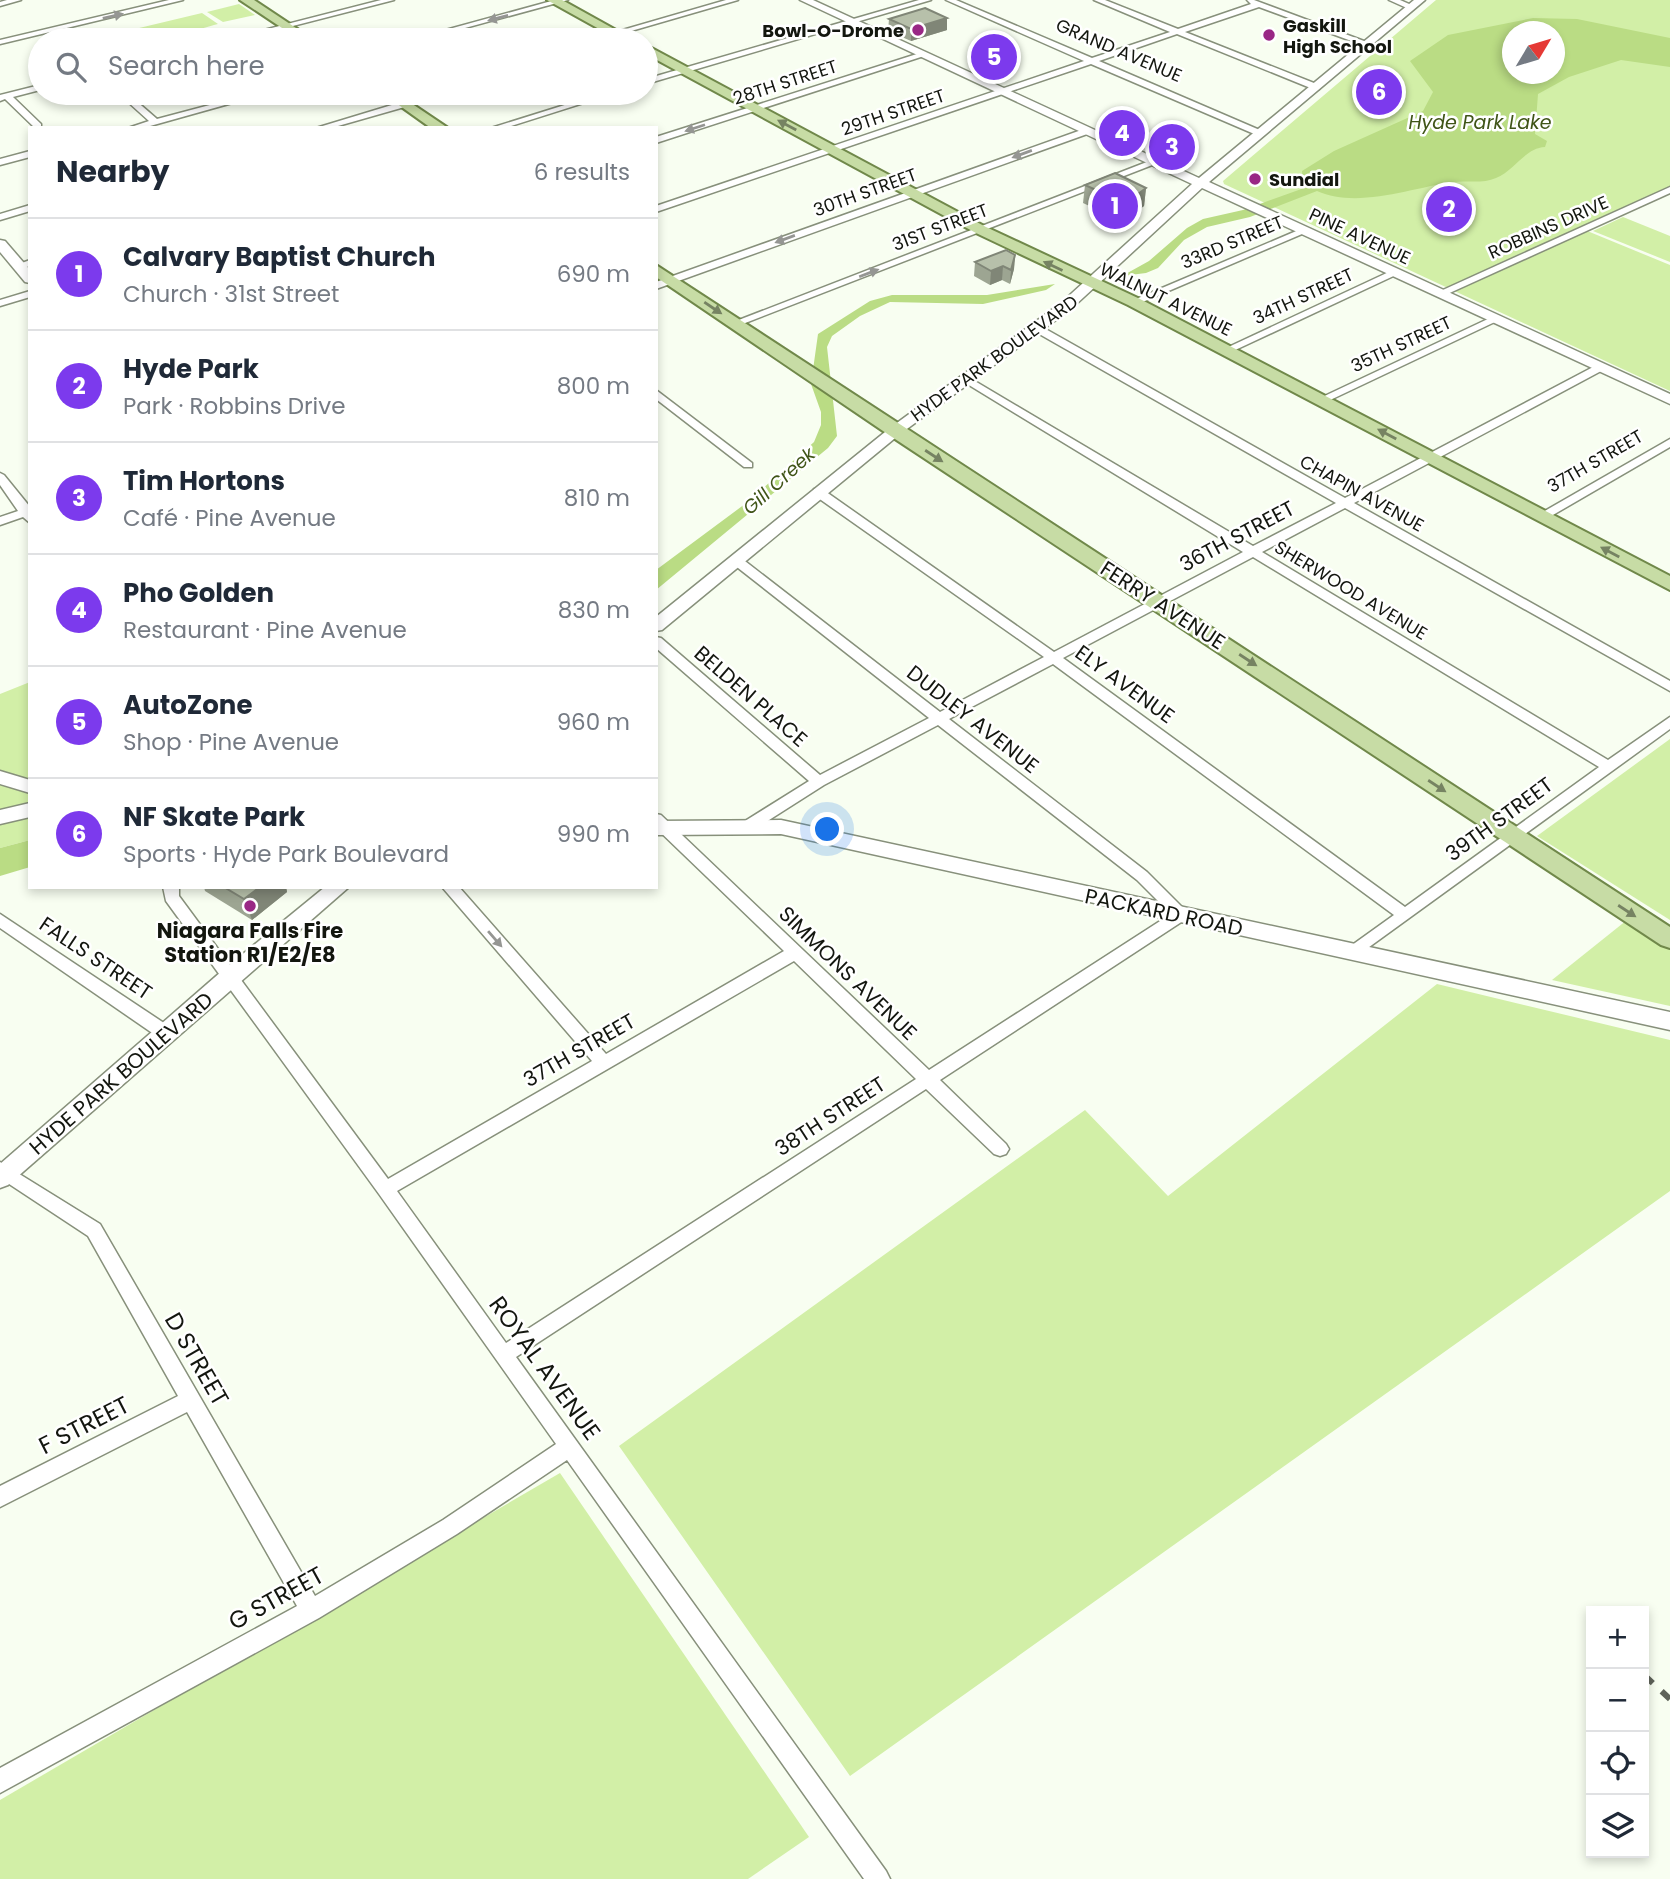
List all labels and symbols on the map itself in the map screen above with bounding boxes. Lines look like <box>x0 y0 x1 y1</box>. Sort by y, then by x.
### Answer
one-way arrow <box>102 10 124 21</box>
street label: GRAND AVENUE <box>1052 12 1186 88</box>
one-way arrow <box>488 13 509 23</box>
place label: Gaskill High School <box>1283 13 1392 59</box>
place label: Bowl-O-Drome <box>762 18 904 43</box>
north arrow <box>1502 21 1565 84</box>
marker: Bowl-O-Drome <box>910 22 926 38</box>
marker: Gaskill High School <box>1261 27 1277 43</box>
pin: 5 <box>971 31 1017 83</box>
street label: 28TH STREET <box>730 53 841 111</box>
pin: 6 <box>1356 66 1402 118</box>
street label: 29TH STREET <box>838 82 948 141</box>
pin: 4 <box>1099 107 1145 159</box>
water label: Hyde Park Lake <box>1408 109 1552 136</box>
one-way arrow <box>777 119 796 131</box>
pin: 3 <box>1149 121 1195 173</box>
one-way arrow <box>684 123 705 133</box>
one-way arrow <box>1012 149 1033 160</box>
street label: 30TH STREET <box>810 162 920 222</box>
place label: Sundial <box>1269 167 1339 192</box>
marker: Sundial <box>1247 171 1263 187</box>
pin: 1 <box>1092 180 1138 232</box>
pin: 2 <box>1426 183 1472 235</box>
street label: ROBBINS DRIVE <box>1484 189 1612 265</box>
street label: 31ST STREET <box>888 197 992 257</box>
street label: PINE AVENUE <box>1305 202 1415 270</box>
street label: 33RD STREET <box>1177 209 1287 275</box>
one-way arrow <box>775 234 796 245</box>
street label: WALNUT AVENUE <box>1096 256 1236 342</box>
one-way arrow <box>1043 260 1063 272</box>
street label: 34TH STREET <box>1249 262 1358 330</box>
one-way arrow <box>858 267 879 278</box>
street label: HYDE PARK BOULEVARD <box>905 289 1083 427</box>
one-way arrow <box>704 301 722 315</box>
street label: 35TH STREET <box>1347 310 1456 378</box>
street label: 37TH STREET <box>1542 423 1648 499</box>
one-way arrow <box>1377 429 1397 440</box>
water label: Gill Creek <box>737 440 822 521</box>
one-way arrow <box>924 449 943 462</box>
street label: CHAPIN AVENUE <box>1295 449 1429 537</box>
street label: 36TH STREET <box>1174 493 1300 579</box>
street label: SHERWOOD AVENUE <box>1270 534 1432 646</box>
one-way arrow <box>1600 546 1620 558</box>
street label: FERRY AVENUE <box>1095 554 1231 656</box>
street label: ELY AVENUE <box>1069 638 1181 730</box>
street label: BELDEN PLACE <box>688 639 814 753</box>
one-way arrow <box>1238 654 1257 667</box>
street label: DUDLEY AVENUE <box>901 658 1045 780</box>
street label: 39TH STREET <box>1439 770 1559 868</box>
one-way arrow <box>1428 779 1447 792</box>
your location <box>810 812 844 846</box>
street label: PACKARD ROAD <box>1082 881 1246 943</box>
marker: Niagara Falls Fire Station R1/E2/E8 <box>242 898 258 914</box>
street label: SIMMONS AVENUE <box>773 899 923 1047</box>
one-way arrow <box>1618 904 1636 918</box>
street label: FALLS STREET <box>34 910 158 1006</box>
place label: Niagara Falls Fire Station R1/E2/E8 <box>157 916 343 969</box>
one-way arrow <box>487 930 502 947</box>
street label: HYDE PARK BOULEVARD <box>23 985 219 1161</box>
street label: 37TH STREET <box>518 1006 640 1094</box>
street label: 38TH STREET <box>769 1069 891 1163</box>
street label: ROYAL AVENUE <box>482 1289 608 1447</box>
street label: D STREET <box>157 1306 237 1412</box>
street label: F STREET <box>33 1388 135 1462</box>
street label: G STREET <box>222 1558 330 1638</box>

